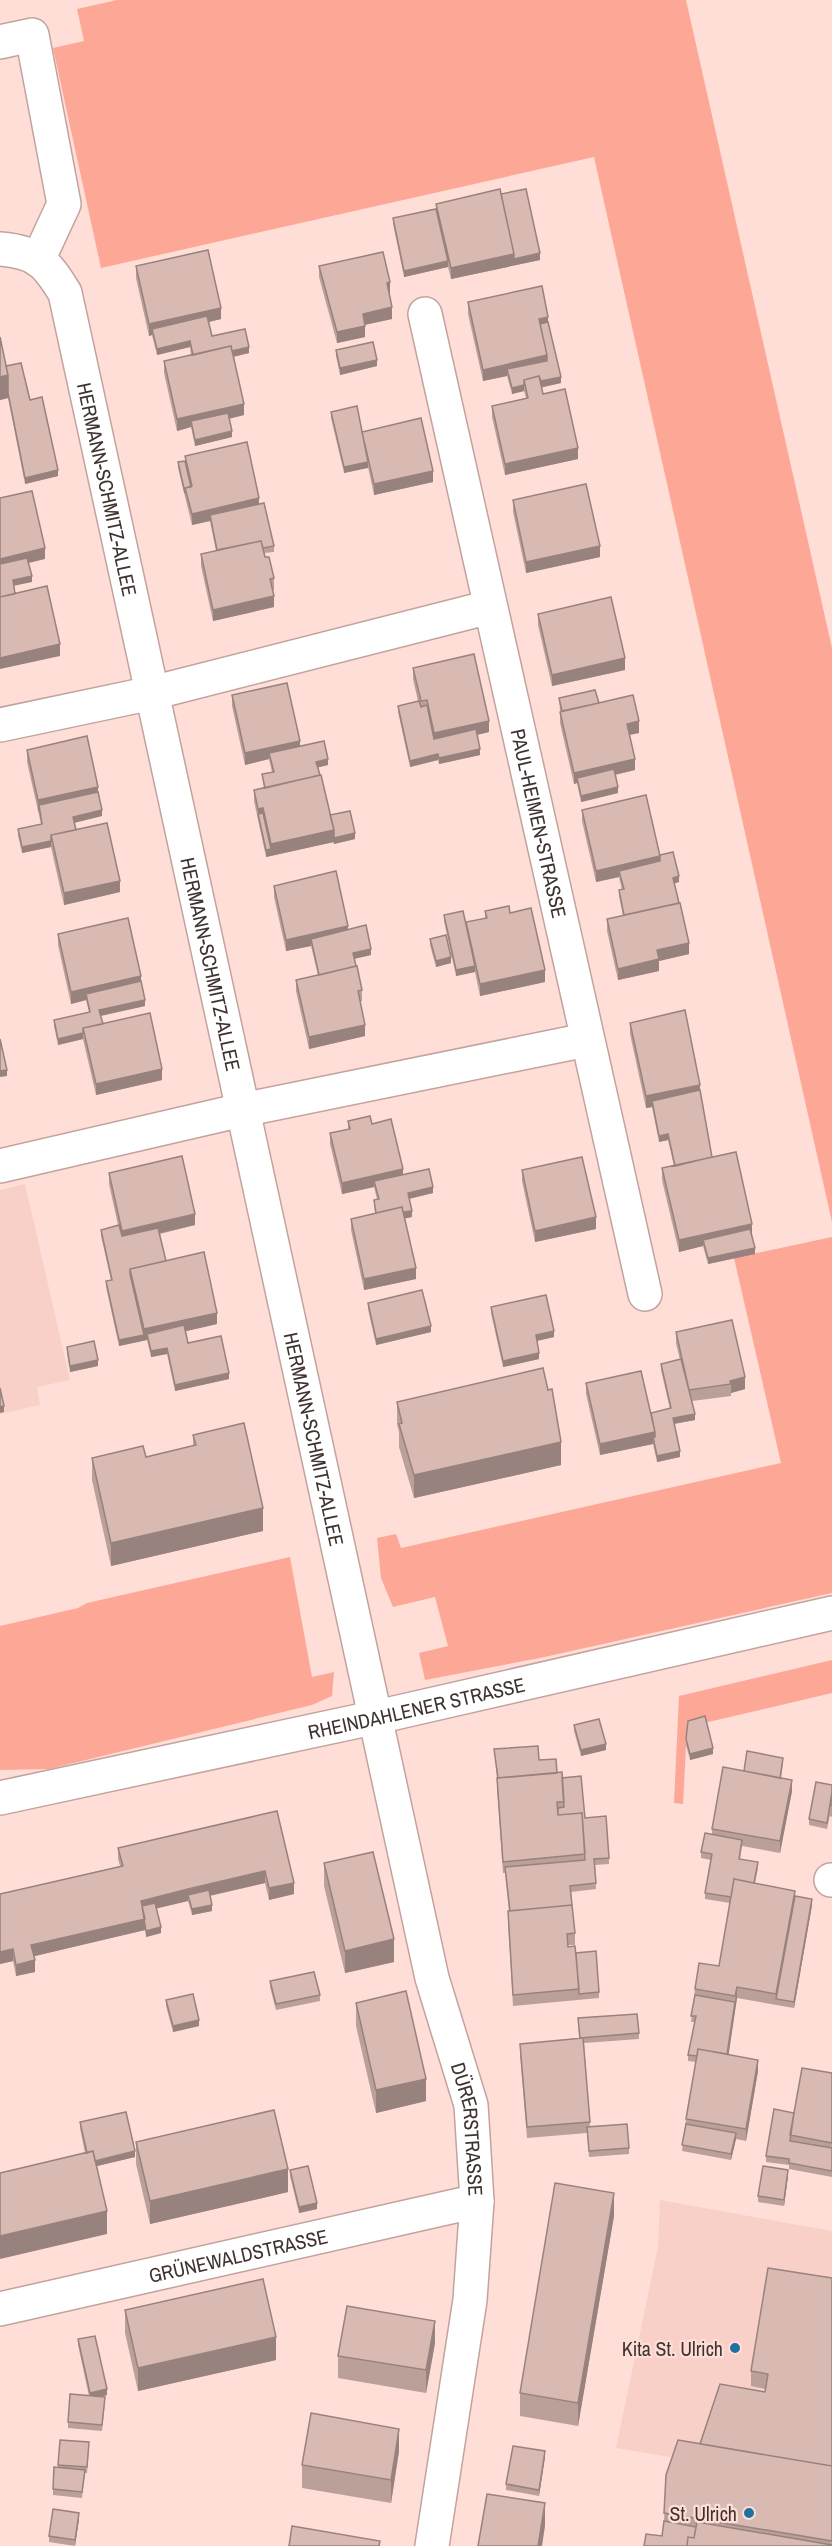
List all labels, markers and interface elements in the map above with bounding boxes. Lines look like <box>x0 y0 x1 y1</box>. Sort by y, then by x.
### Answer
street label: HERMANN-SCHMITZ-ALLEE <box>71 380 144 599</box>
street label: PAUL-HEIMEN-STRASSE <box>505 726 574 920</box>
street label: HERMANN-SCHMITZ-ALLEE <box>175 855 248 1073</box>
street label: HERMANN-SCHMITZ-ALLEE <box>278 1330 351 1548</box>
street label: RHEINDAHLENER STRASSE <box>305 1670 527 1745</box>
street label: DÜRERSTRASSE <box>445 2059 490 2197</box>
street label: GRÜNEWALDSTRASSE <box>146 2222 330 2288</box>
place label: Kita St. Ulrich <box>622 2335 723 2362</box>
marker: Kita St. Ulrich <box>728 2341 742 2355</box>
place label: St. Ulrich <box>670 2500 737 2527</box>
marker: St. Ulrich <box>742 2506 756 2520</box>

